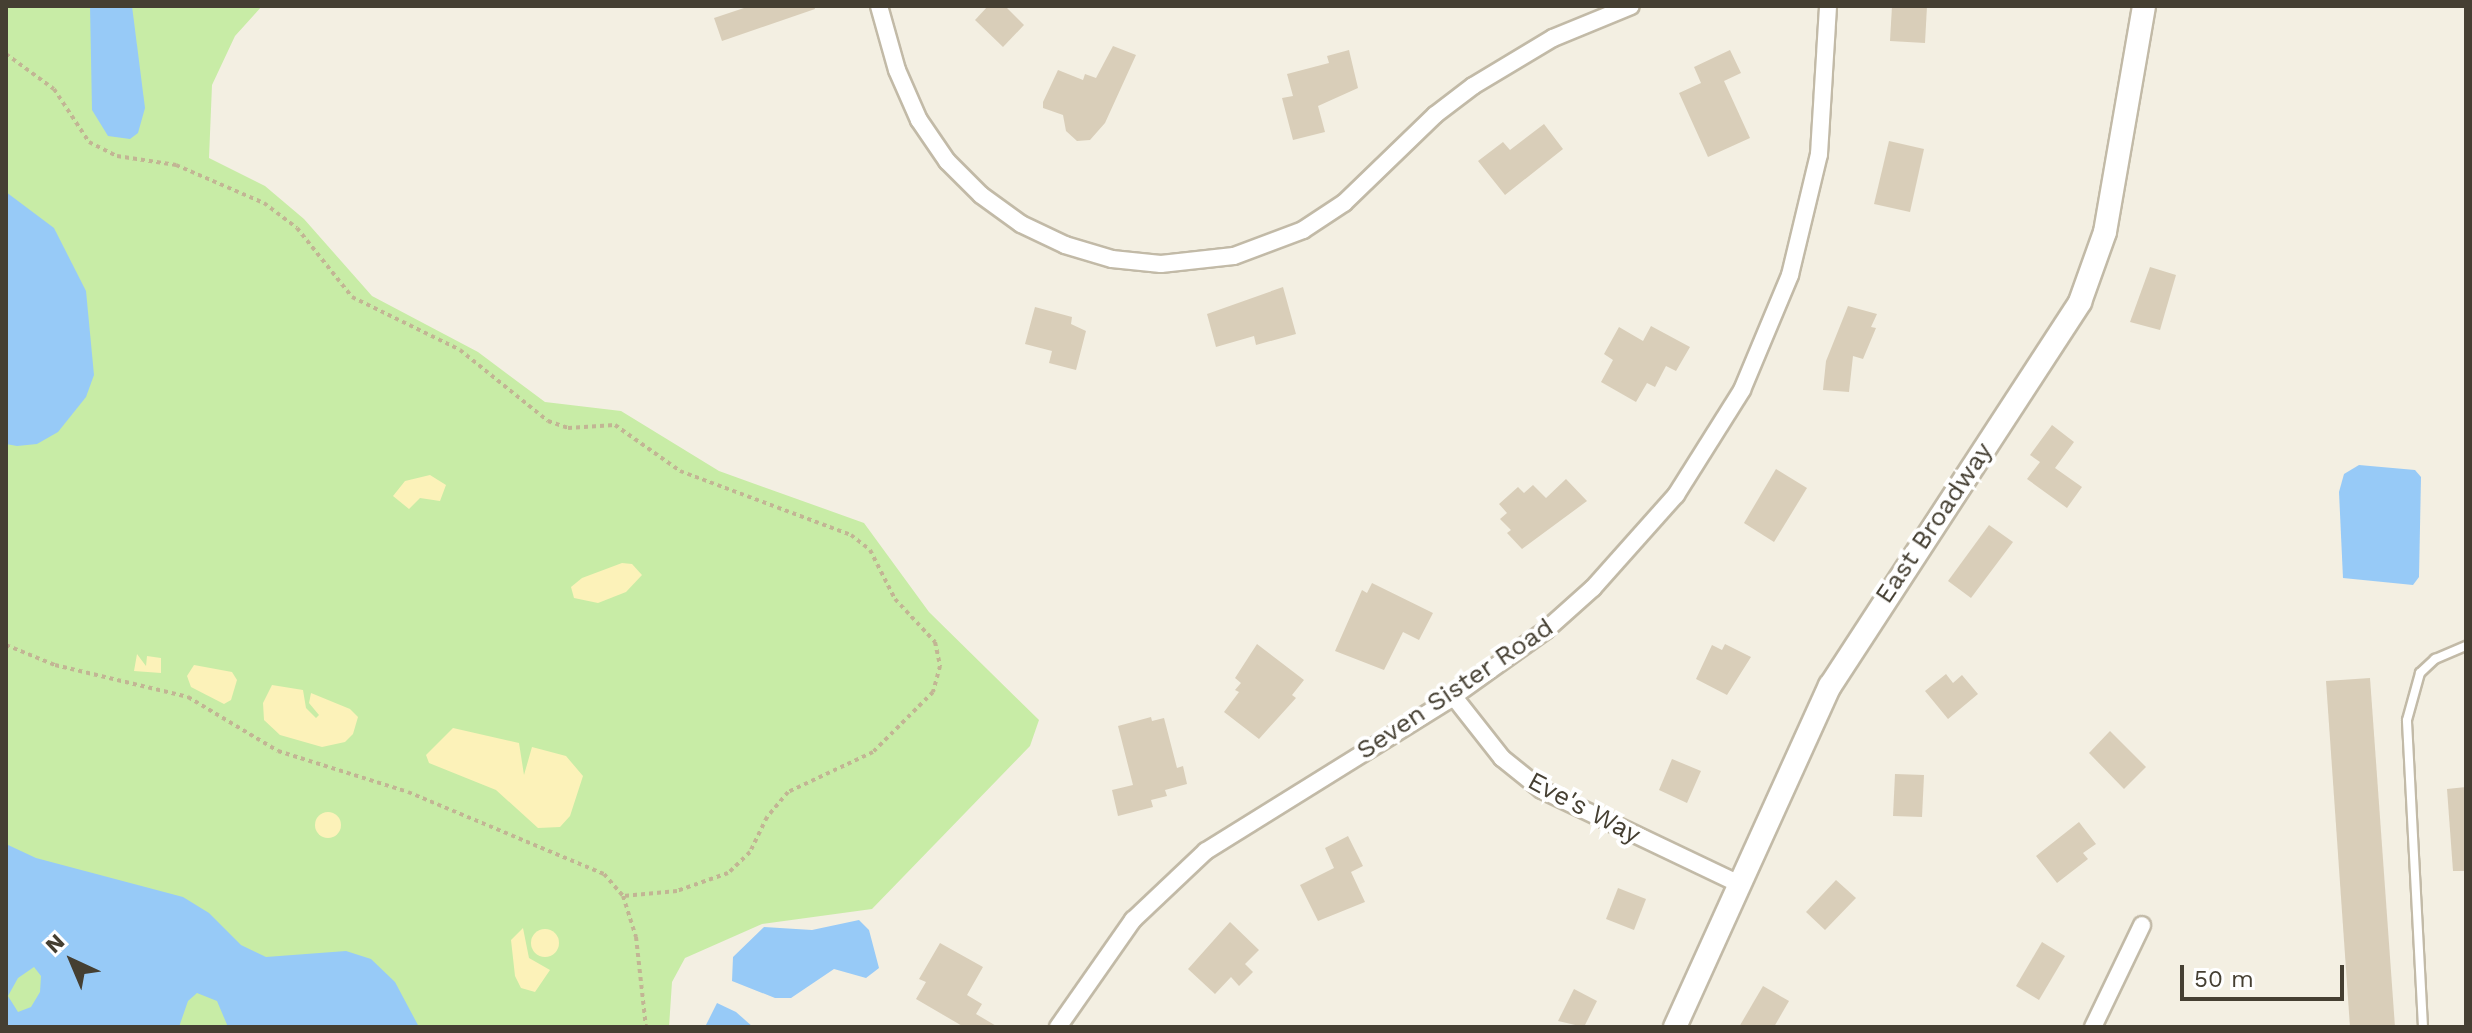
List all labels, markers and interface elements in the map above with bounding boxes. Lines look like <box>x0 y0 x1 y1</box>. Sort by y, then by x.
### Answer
street label: East Broadway <box>1869 437 1999 609</box>
street label: Seven Sister Road <box>1351 612 1559 766</box>
street label: Eve's Way <box>1522 765 1646 851</box>
north arrow <box>32 921 112 1001</box>
text: N <box>40 929 70 958</box>
scale bar <box>2184 949 2348 999</box>
text: 50 m <box>2194 965 2254 993</box>

